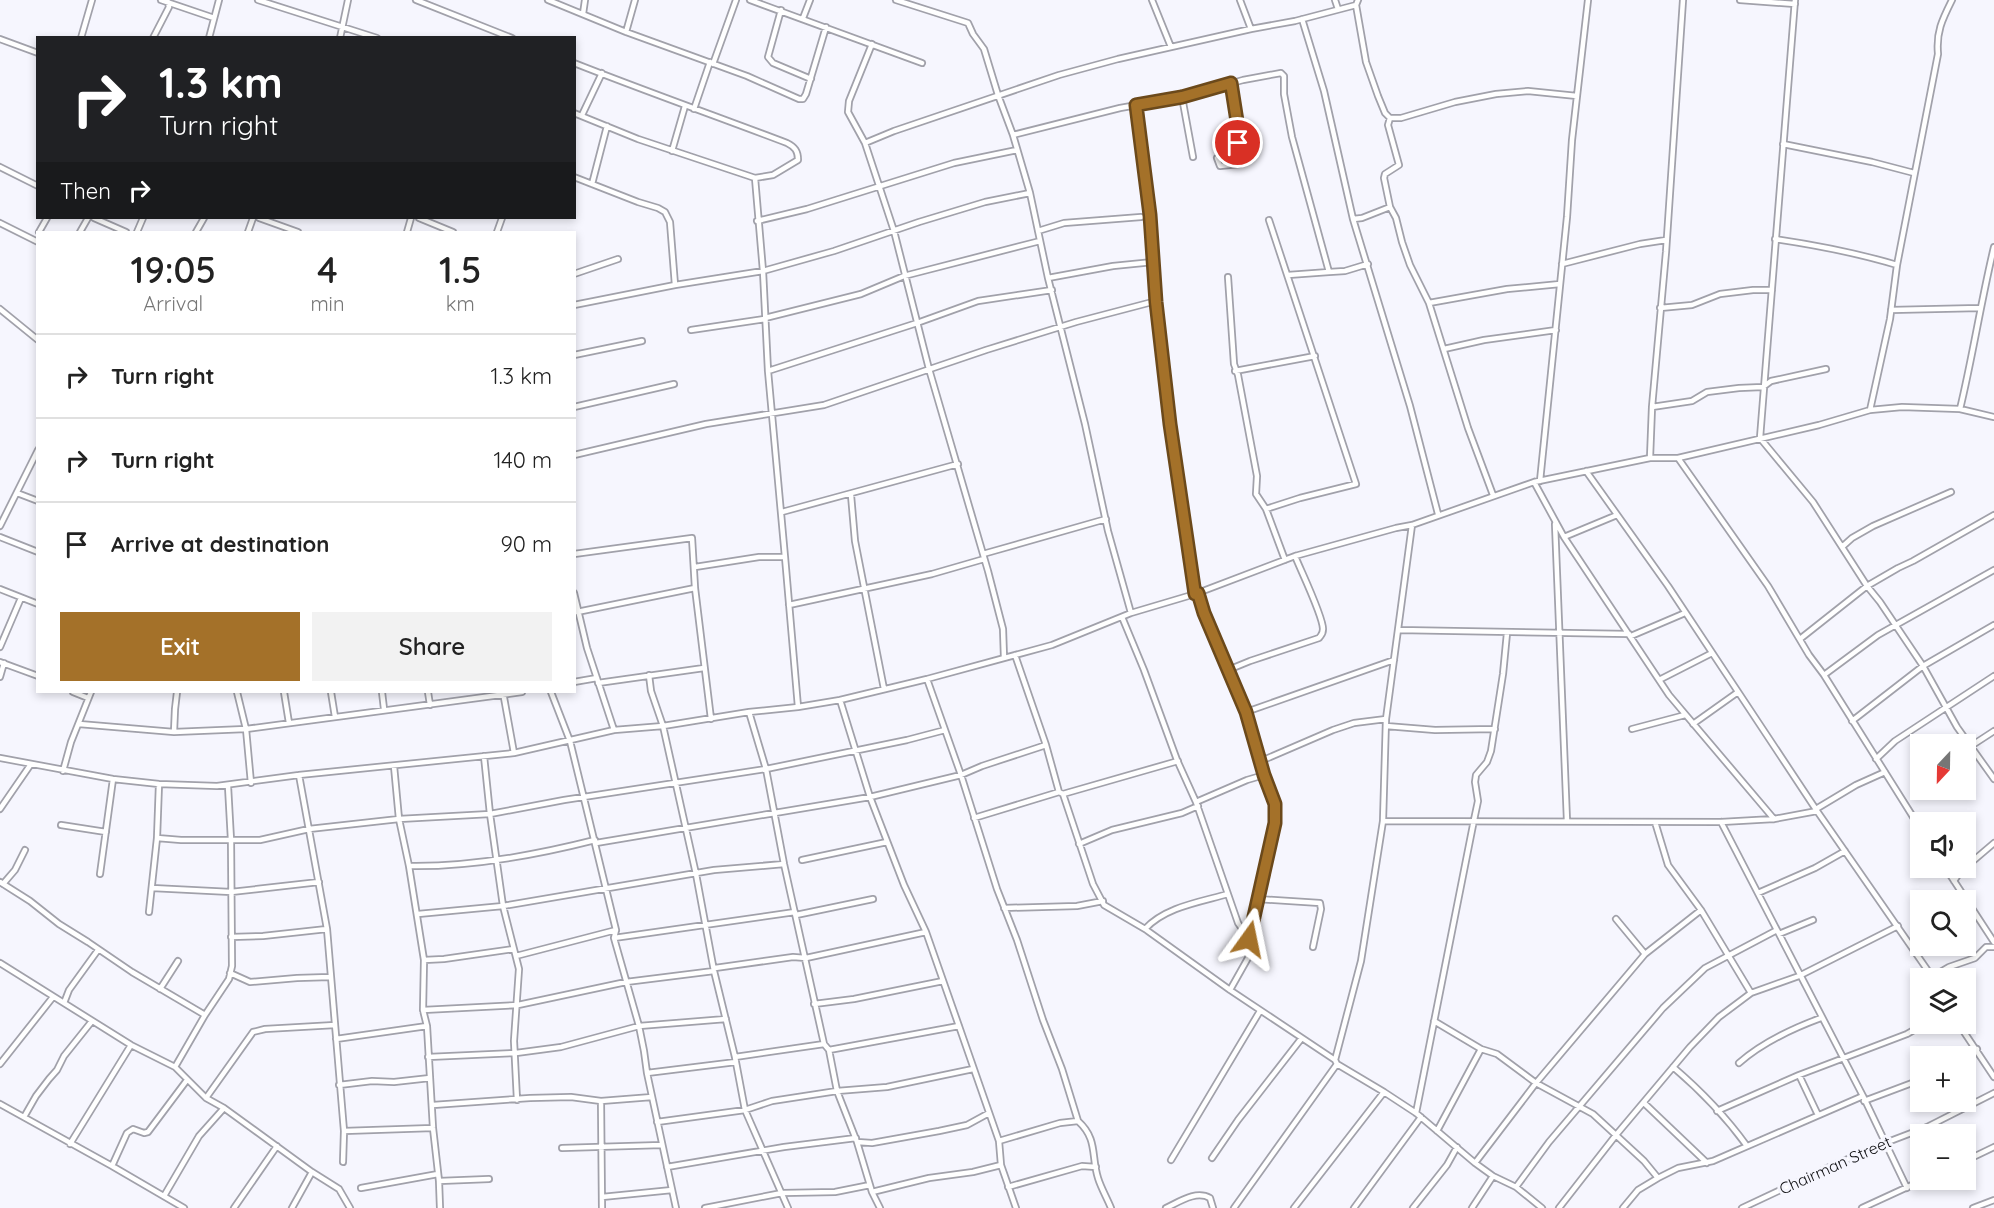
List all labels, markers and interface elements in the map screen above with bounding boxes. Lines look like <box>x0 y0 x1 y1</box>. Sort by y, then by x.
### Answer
text: 1.3 km <box>159 56 283 109</box>
icon: right <box>60 60 138 138</box>
text: Turn right <box>159 108 278 142</box>
pin <box>1212 117 1263 168</box>
icon: arrive <box>1221 126 1254 159</box>
icon: right <box>123 174 156 207</box>
text: Then <box>60 177 111 205</box>
text: 19:05 <box>131 247 216 292</box>
text: 4 <box>317 247 338 292</box>
text: 1.5 <box>439 247 481 292</box>
text: Arrival <box>143 291 203 316</box>
text: min <box>310 291 344 316</box>
text: km <box>446 291 475 316</box>
icon: right <box>60 360 93 393</box>
text: Turn right <box>111 362 215 390</box>
text: 1.3 km <box>491 362 552 390</box>
icon: right <box>60 444 93 477</box>
text: Turn right <box>111 446 215 474</box>
text: 140 m <box>493 446 552 474</box>
icon: arrive <box>60 528 93 561</box>
text: Arrive at destination <box>111 530 329 558</box>
text: 90 m <box>501 530 552 558</box>
button: Exit <box>60 612 300 681</box>
button: Share <box>312 612 552 681</box>
north arrow <box>1910 734 1976 800</box>
map controls <box>1910 734 1976 1190</box>
button: sound <box>1910 812 1976 878</box>
button: search <box>1910 890 1976 956</box>
position arrow <box>1217 907 1281 971</box>
button: layers <box>1910 968 1976 1034</box>
button: + <box>1910 1046 1976 1112</box>
button: − <box>1910 1124 1976 1190</box>
street label: Chairman Street <box>1776 1131 1894 1199</box>

